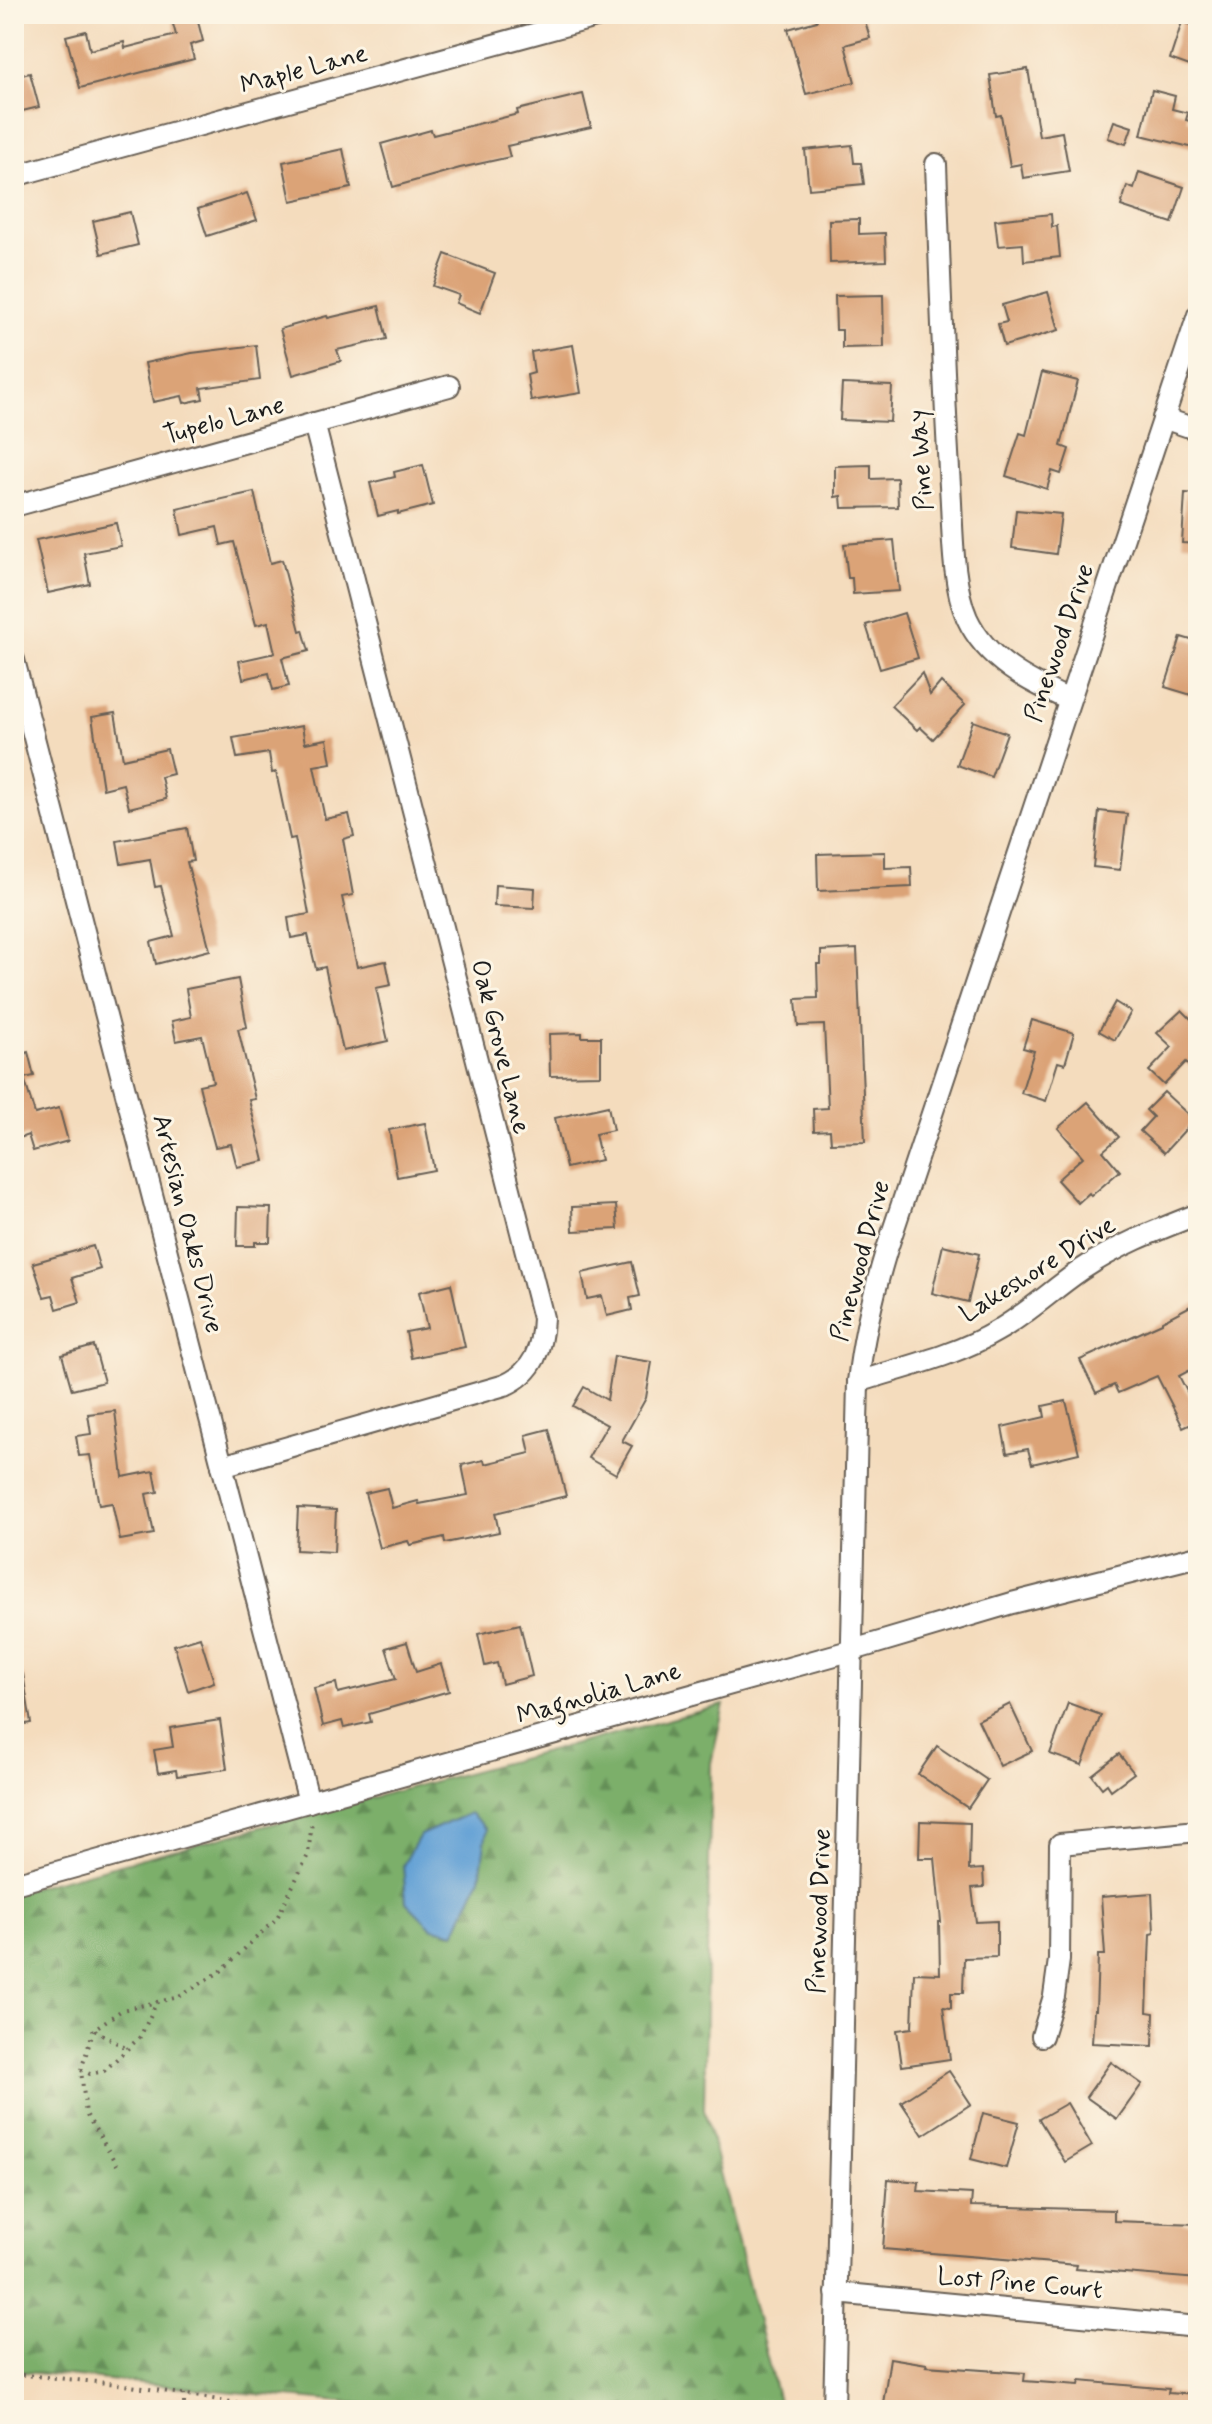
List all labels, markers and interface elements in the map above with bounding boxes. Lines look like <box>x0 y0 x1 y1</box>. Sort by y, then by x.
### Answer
street label: Maple Lane <box>236 37 372 103</box>
street label: Tupelo Lane <box>160 389 288 453</box>
street label: Pine Way <box>902 408 942 512</box>
street label: Pinewood Drive <box>1017 559 1103 727</box>
street label: Oak Grove Lane <box>462 956 538 1138</box>
street label: Artesian Oaks Drive <box>143 1111 231 1337</box>
street label: Pinewood Drive <box>823 1177 899 1345</box>
street label: Lakeshore Drive <box>954 1208 1123 1331</box>
street label: Magnolia Lane <box>513 1654 686 1737</box>
street label: Pinewood Drive <box>800 1828 840 1994</box>
street label: Lost Pine Court <box>936 2260 1104 2308</box>

